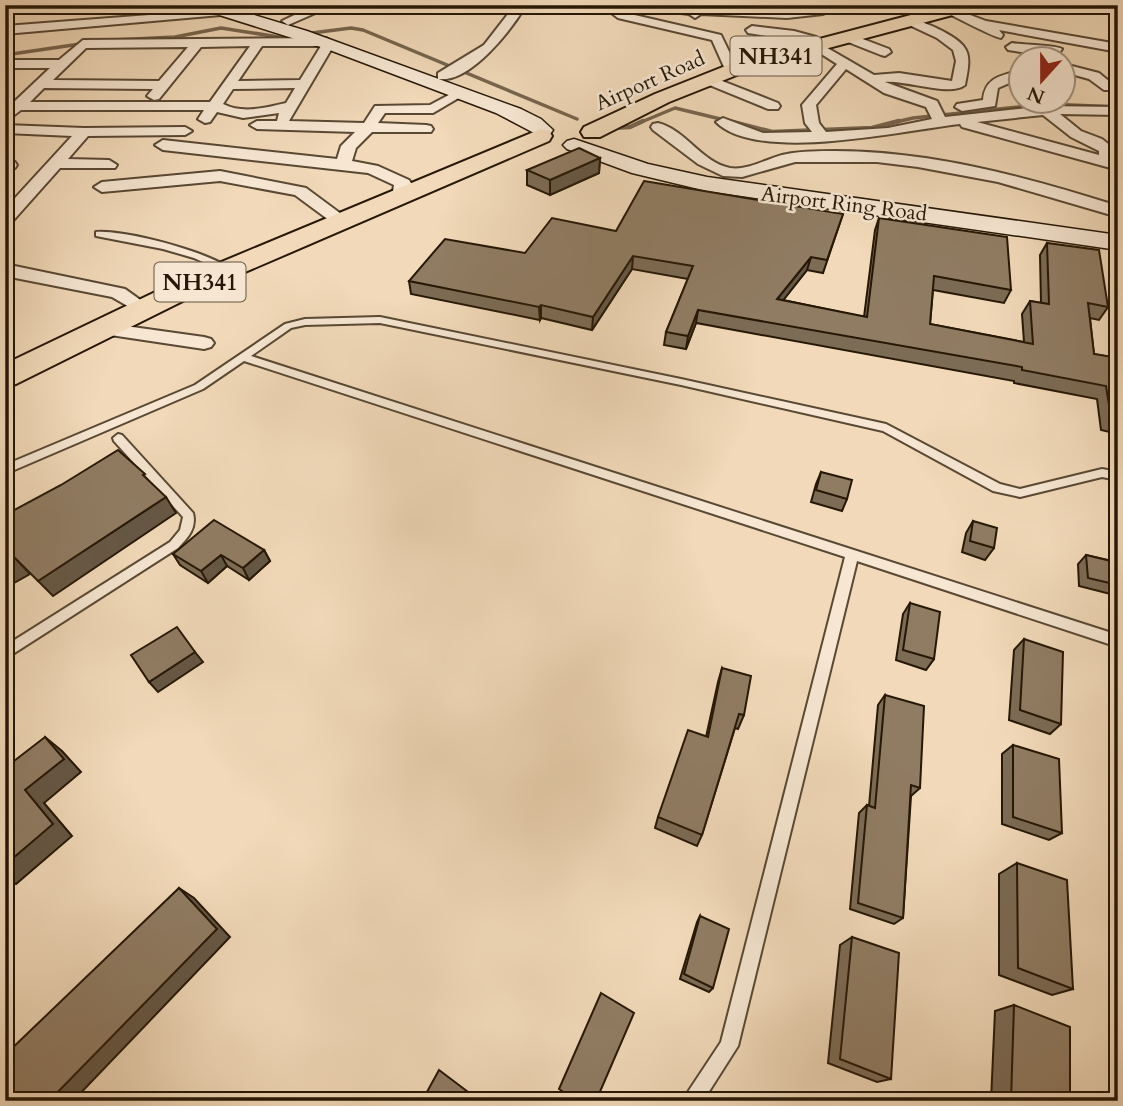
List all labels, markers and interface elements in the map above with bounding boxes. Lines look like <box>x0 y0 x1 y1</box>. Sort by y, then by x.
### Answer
road number: NH341 <box>730 36 822 76</box>
street label: Airport Road <box>591 44 709 118</box>
north arrow <box>1007 46 1078 116</box>
text: N <box>1023 80 1049 110</box>
street label: Airport Ring Road <box>759 179 929 229</box>
road number: NH341 <box>154 262 246 302</box>

